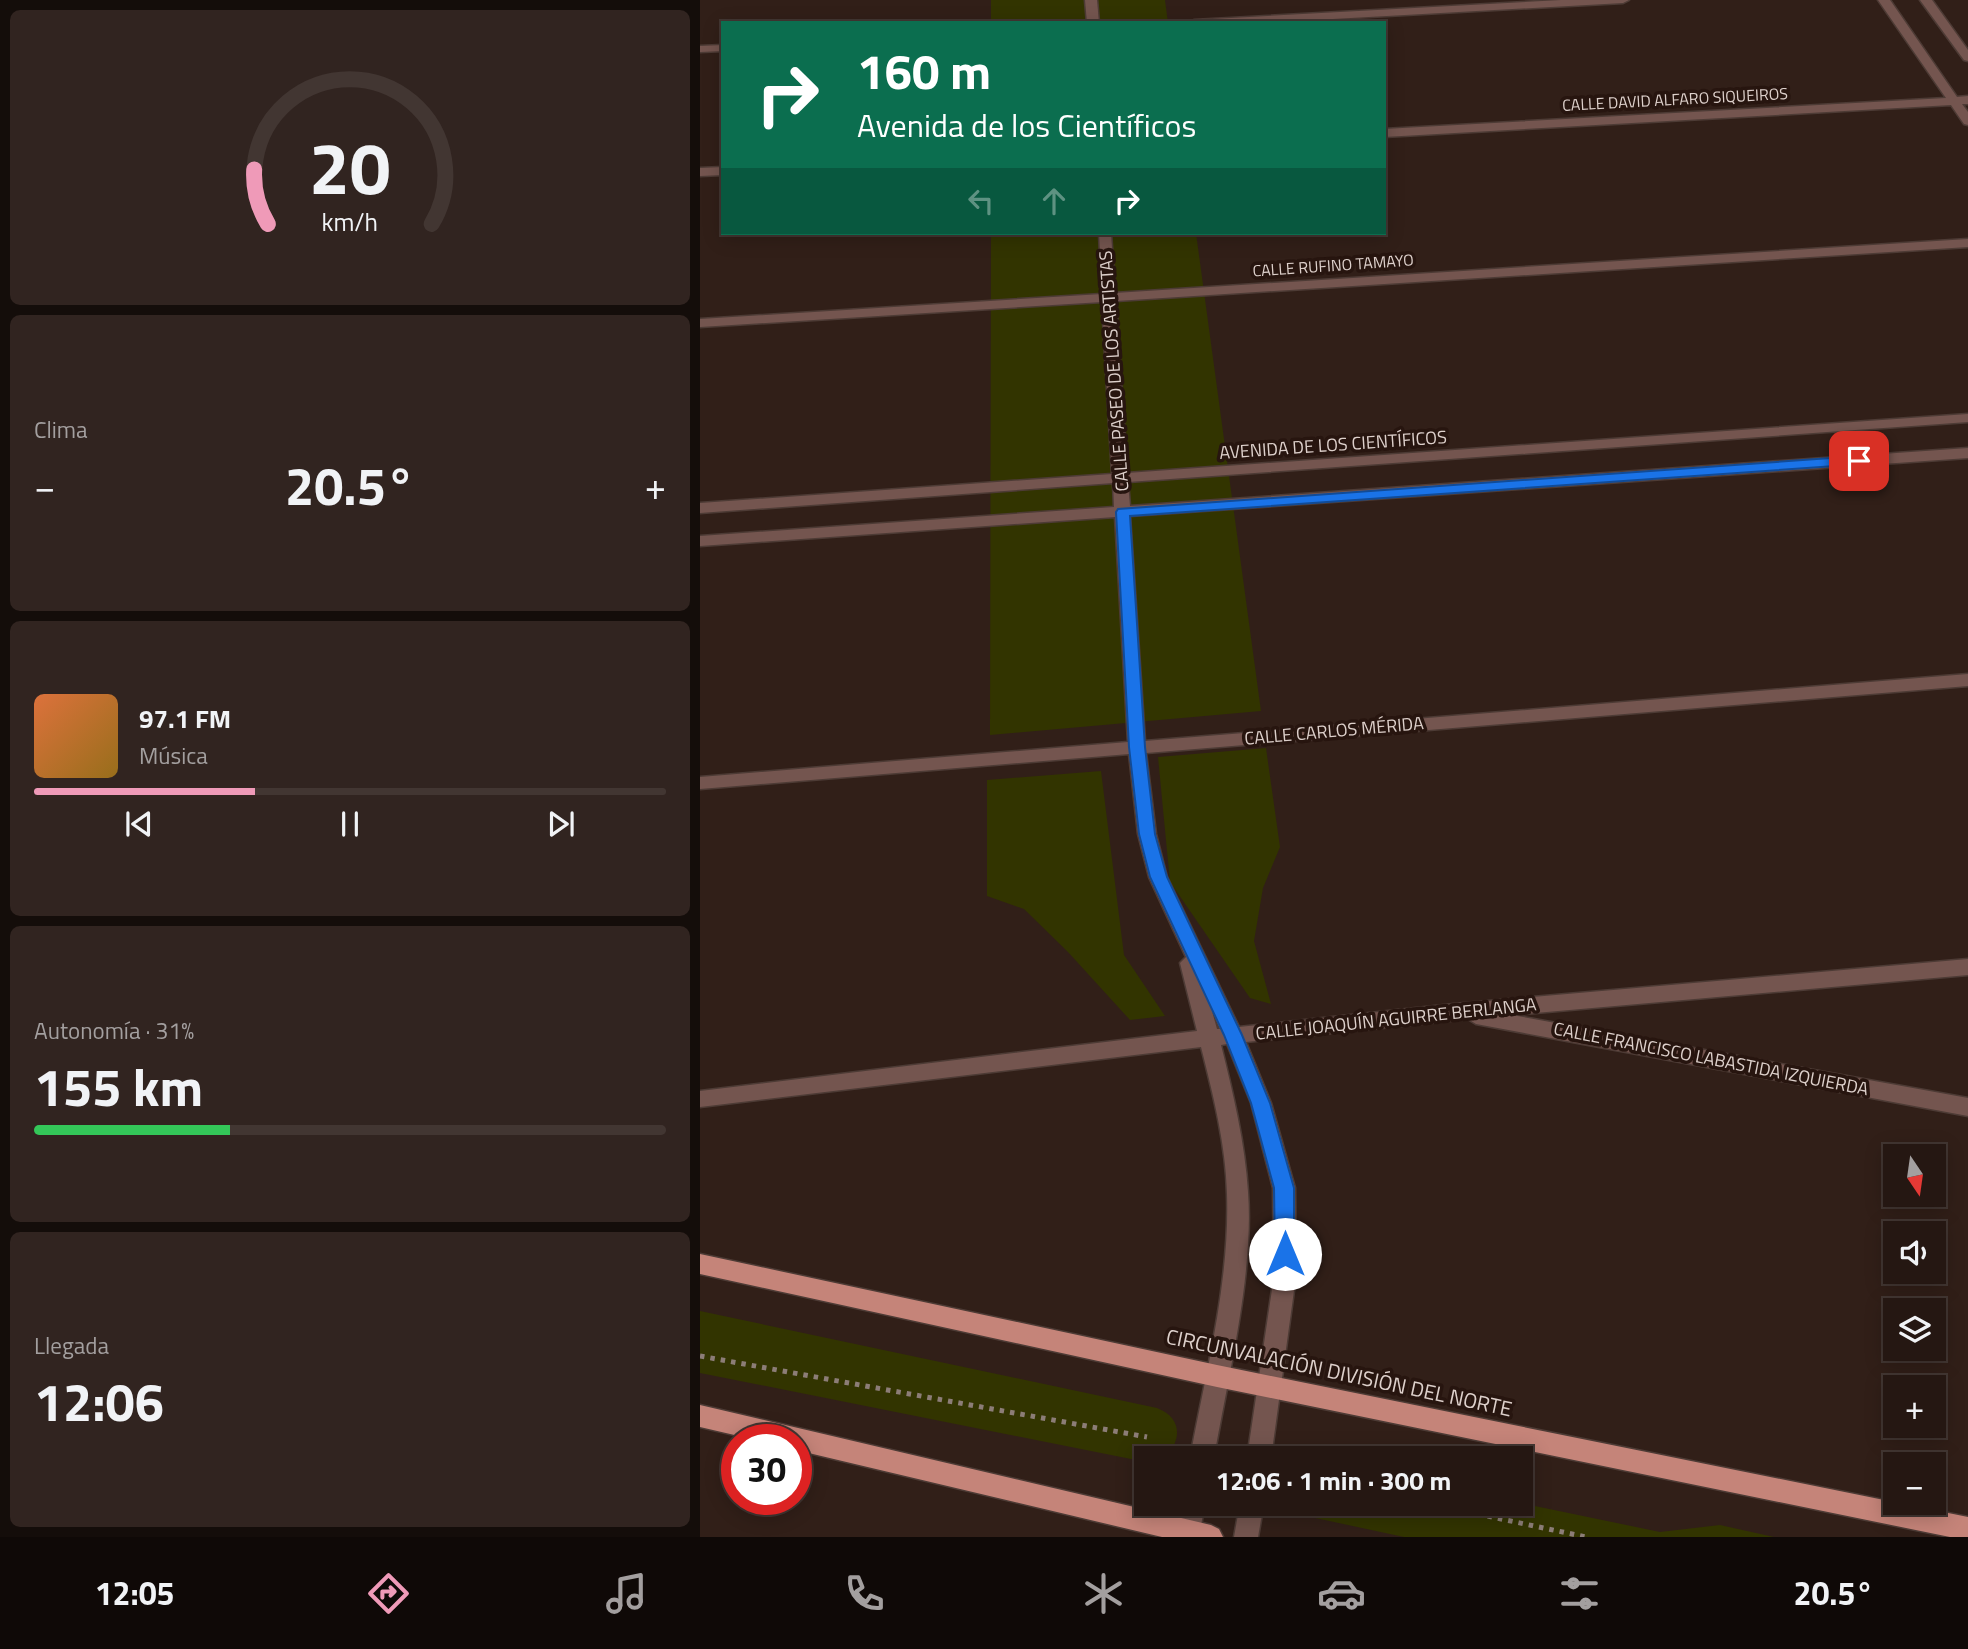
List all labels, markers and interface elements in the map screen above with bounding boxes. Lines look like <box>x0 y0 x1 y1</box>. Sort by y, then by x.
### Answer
text: 160 m <box>857 33 991 108</box>
icon: right <box>742 49 833 140</box>
street label: CALLE DAVID ALFARO SIQUEIROS <box>1561 81 1789 117</box>
text: Avenida de los Científicos <box>857 101 1196 149</box>
text: 20 <box>309 112 391 222</box>
icon: left <box>962 182 1000 220</box>
icon: ahead <box>1035 182 1073 220</box>
icon: right <box>1108 182 1146 220</box>
text: km/h <box>322 203 378 241</box>
street label: CALLE RUFINO TAMAYO <box>1252 247 1414 283</box>
street label: CALLE PASEO DE LOS ARTISTAS <box>1092 250 1135 492</box>
text: Clima <box>34 412 88 447</box>
street label: AVENIDA DE LOS CIENTÍFICOS <box>1218 423 1448 466</box>
pin <box>1829 431 1889 491</box>
icon: arrive <box>1840 442 1878 480</box>
text: 20.5° <box>285 446 415 525</box>
text: − <box>34 457 55 515</box>
text: + <box>645 457 666 515</box>
text: 97.1 FM <box>139 699 231 738</box>
street label: CALLE CARLOS MÉRIDA <box>1243 709 1425 752</box>
text: Música <box>139 738 208 773</box>
icon: previous <box>120 805 158 843</box>
icon: pause <box>331 805 369 843</box>
icon: next <box>542 805 580 843</box>
street label: CALLE JOAQUÍN AGUIRRE BERLANGA <box>1254 990 1538 1047</box>
text: Autonomía · 31% <box>34 1013 194 1048</box>
street label: CALLE FRANCISCO LABASTIDA IZQUIERDA <box>1551 1015 1871 1102</box>
text: 155 km <box>34 1047 203 1126</box>
north arrow <box>1883 1144 1946 1208</box>
map controls <box>1883 1144 1946 1515</box>
position arrow <box>1248 1217 1322 1291</box>
button: sound <box>1883 1221 1946 1284</box>
button: layers <box>1883 1298 1946 1361</box>
street label: CIRCUNVALACIÓN DIVISIÓN DEL NORTE <box>1163 1320 1515 1424</box>
text: Llegada <box>34 1328 109 1363</box>
text: 12:06 <box>34 1362 164 1441</box>
button: + <box>1883 1375 1946 1438</box>
speed limit sign: 30 <box>721 1424 812 1515</box>
button: − <box>1883 1452 1946 1515</box>
text: 12:06 · 1 min · 300 m <box>1216 1461 1451 1500</box>
text: 12:05 <box>95 1569 175 1617</box>
icon: directions <box>364 1569 413 1618</box>
icon: music <box>602 1569 651 1618</box>
icon: phone <box>840 1569 889 1618</box>
icon: climate <box>1079 1569 1128 1618</box>
icon: car <box>1317 1569 1366 1618</box>
icon: filters <box>1555 1569 1604 1618</box>
text: 20.5° <box>1793 1569 1873 1617</box>

